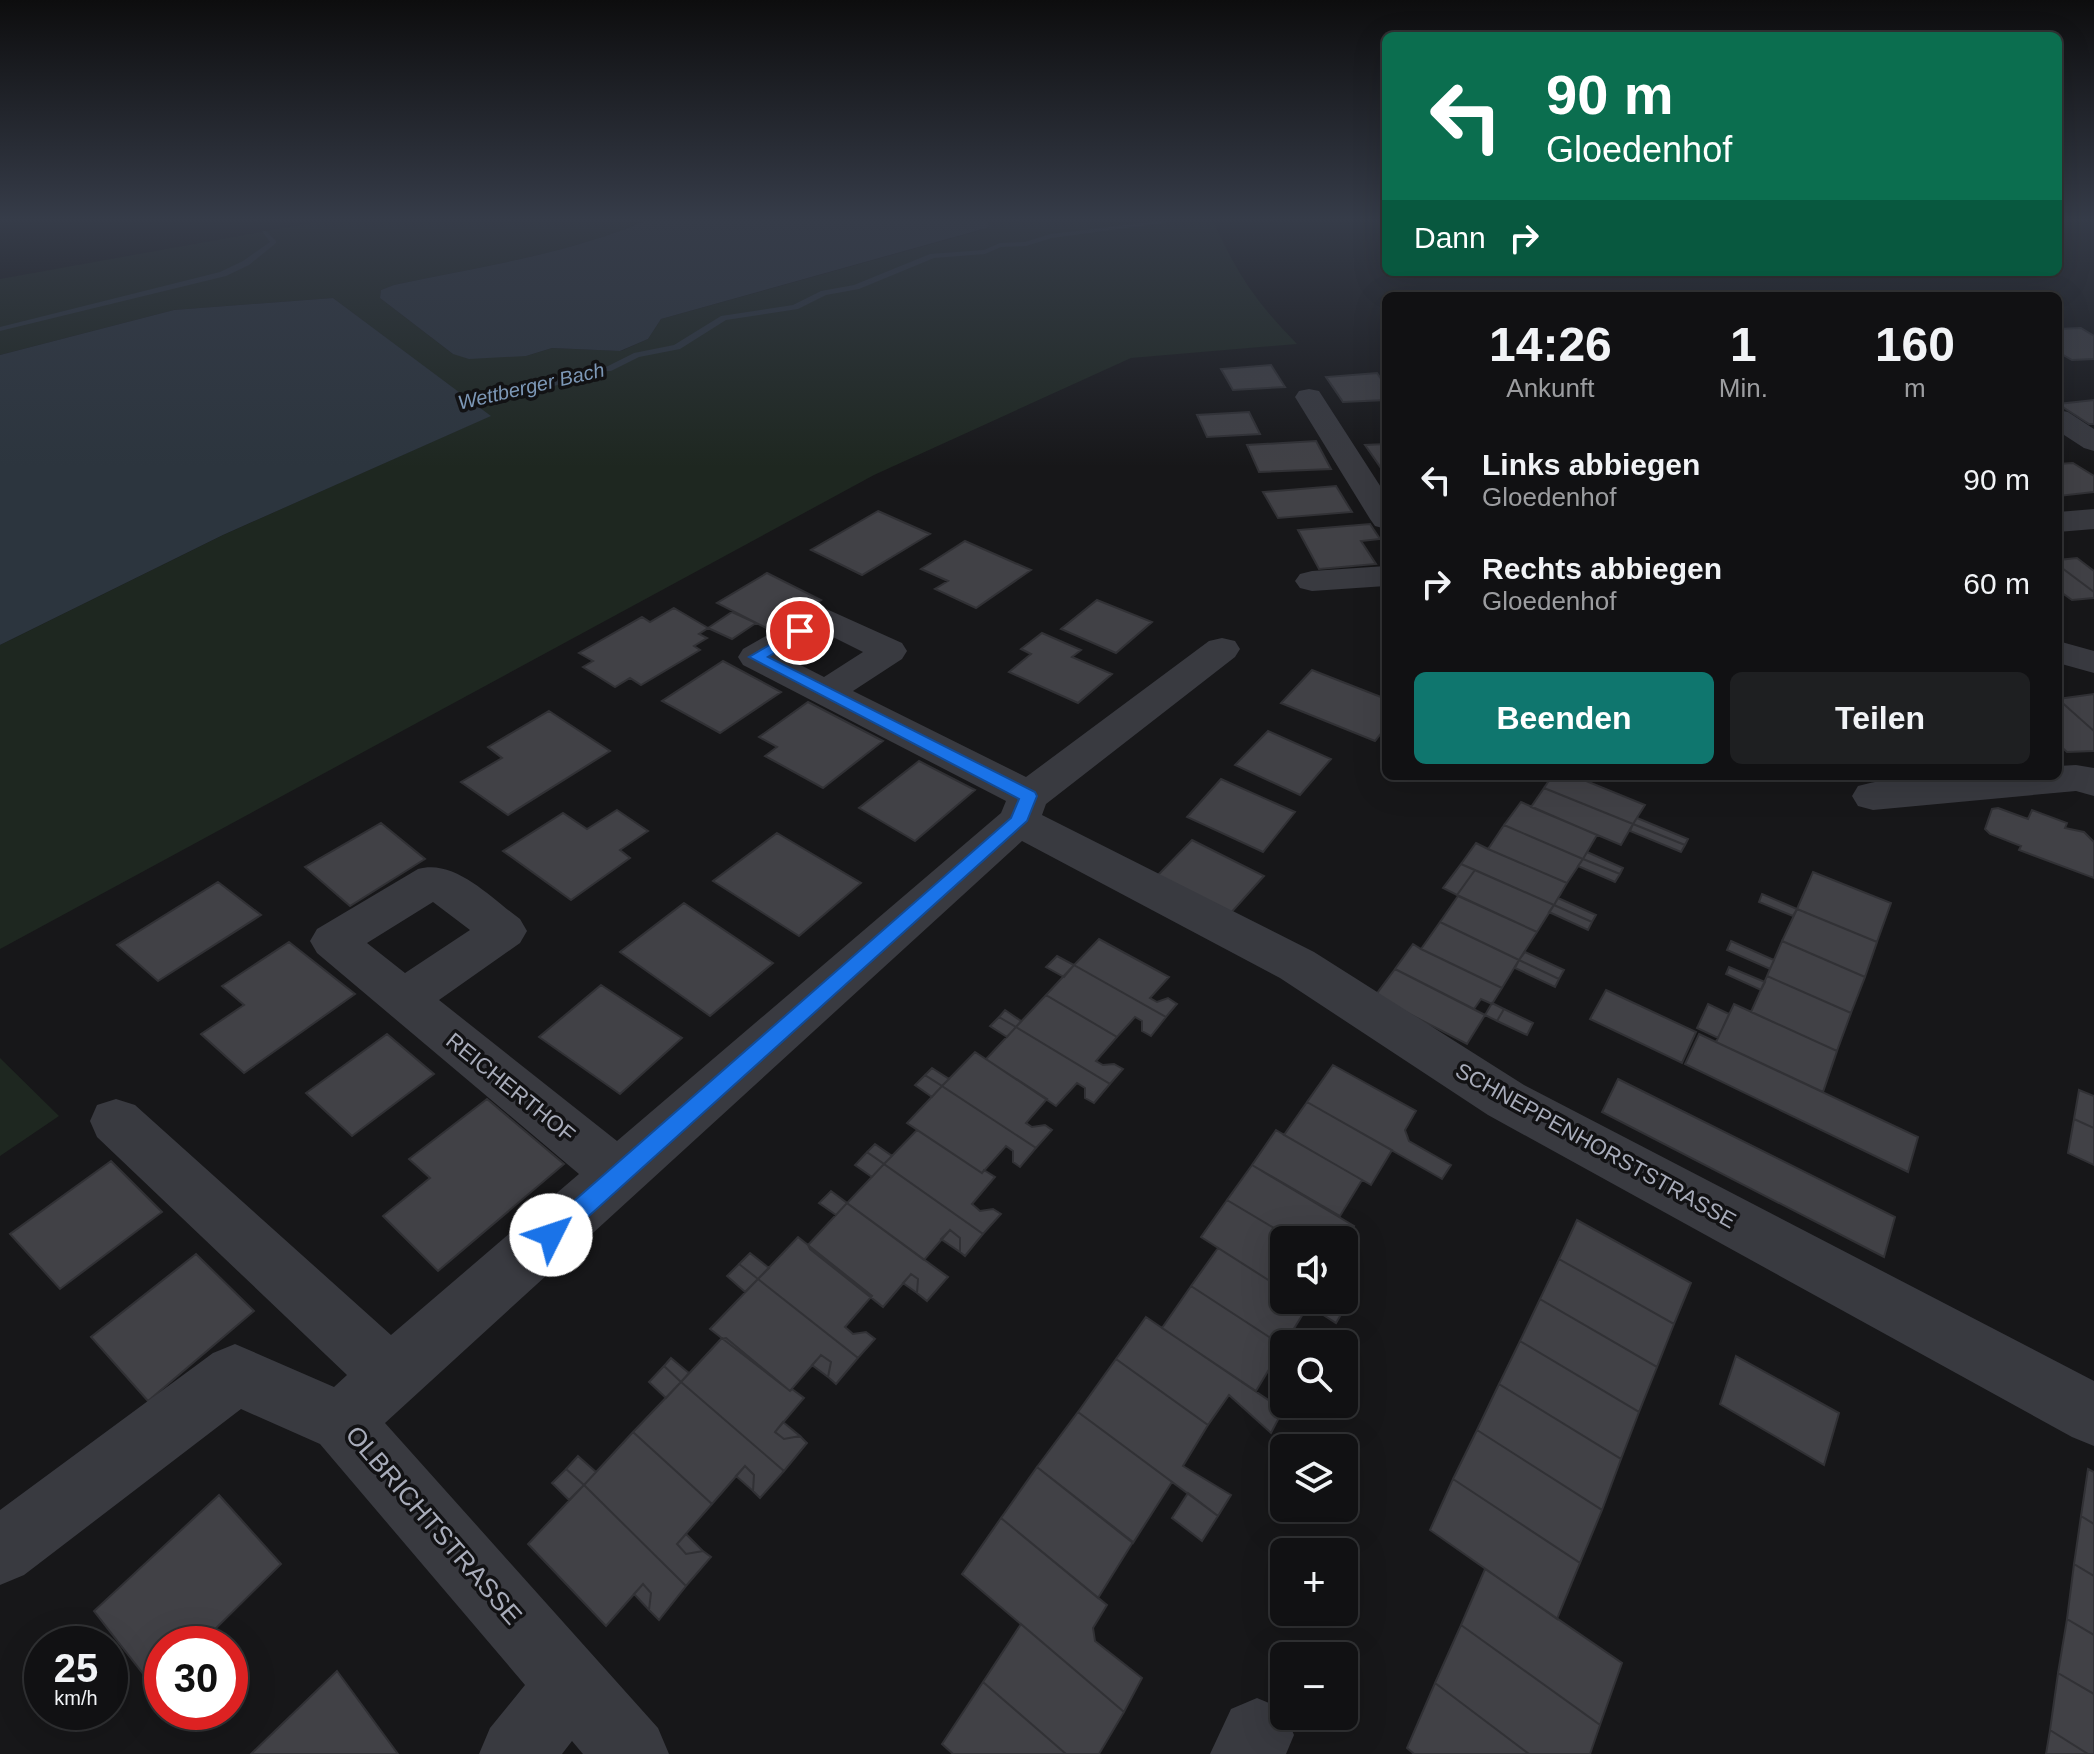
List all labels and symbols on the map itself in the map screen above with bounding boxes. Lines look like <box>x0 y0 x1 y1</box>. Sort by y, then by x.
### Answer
water label: Wettberger Bach <box>456 358 606 414</box>
pin <box>766 597 834 665</box>
street label: REICHERTHOF <box>441 1028 580 1147</box>
street label: SCHNEPPENHORSTSTRASSE <box>1451 1058 1740 1233</box>
position arrow <box>509 1193 593 1277</box>
street label: OLBRICHTSTRASSE <box>340 1420 528 1630</box>
speed limit sign: 30 <box>144 1626 248 1730</box>

